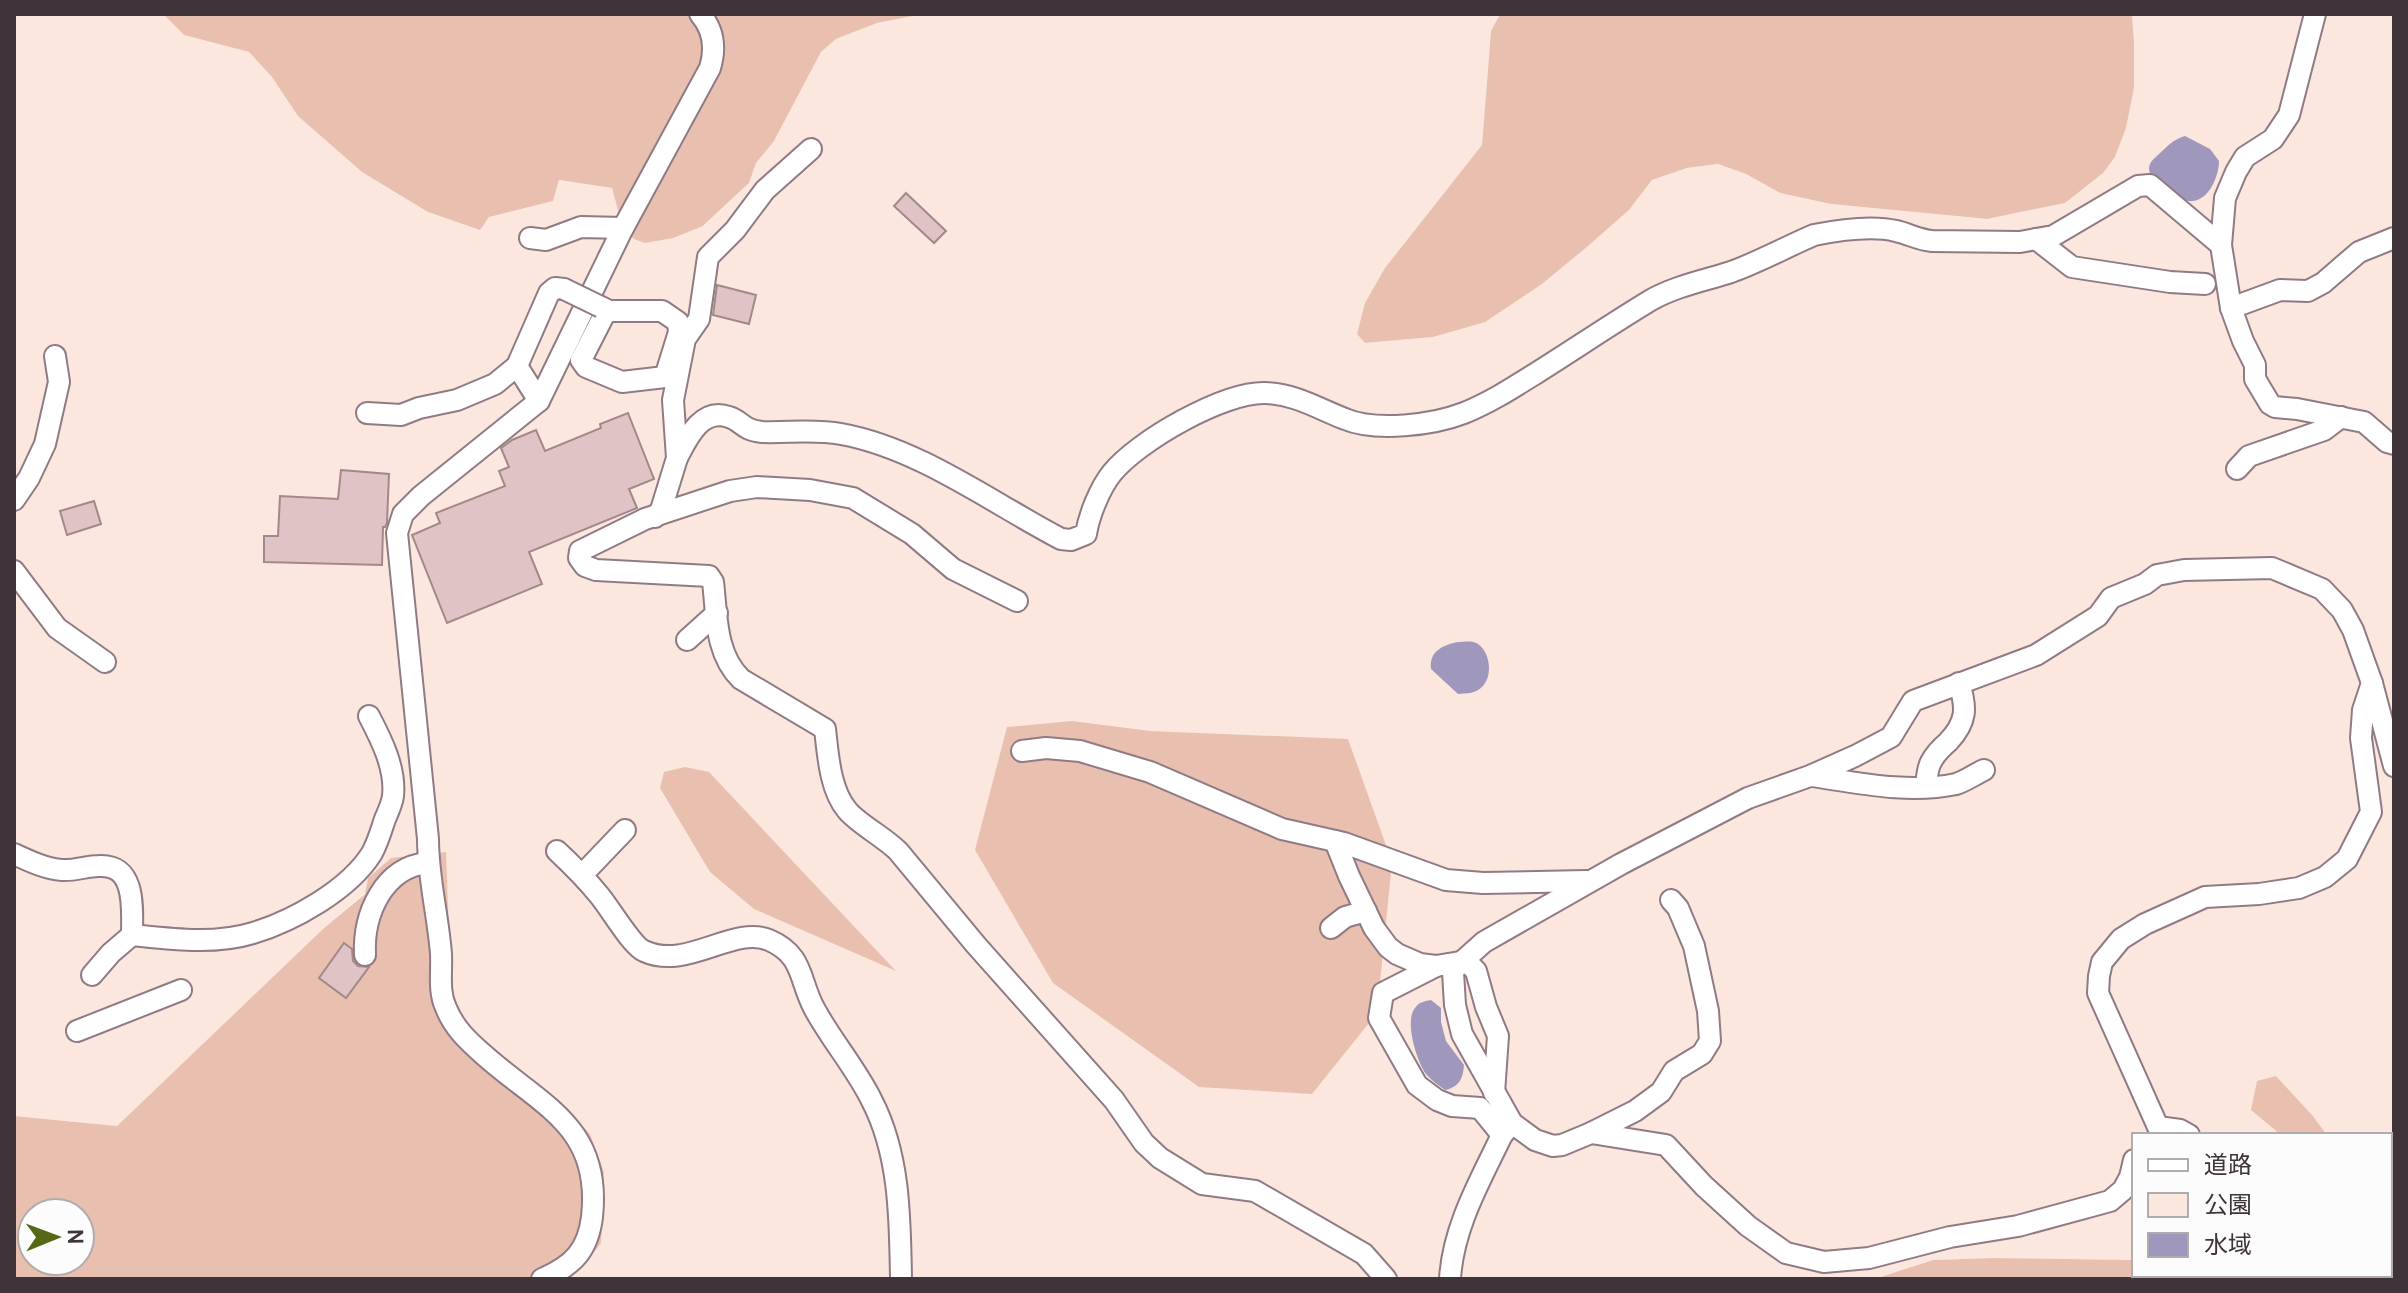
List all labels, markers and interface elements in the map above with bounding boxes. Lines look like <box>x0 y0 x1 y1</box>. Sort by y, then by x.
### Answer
legend <box>2132 1133 2392 1277</box>
text: 道路 <box>2204 1150 2252 1179</box>
text: 公園 <box>2204 1190 2252 1219</box>
north arrow <box>16 1197 96 1277</box>
text: N <box>62 1229 89 1245</box>
text: 水域 <box>2204 1230 2252 1259</box>

